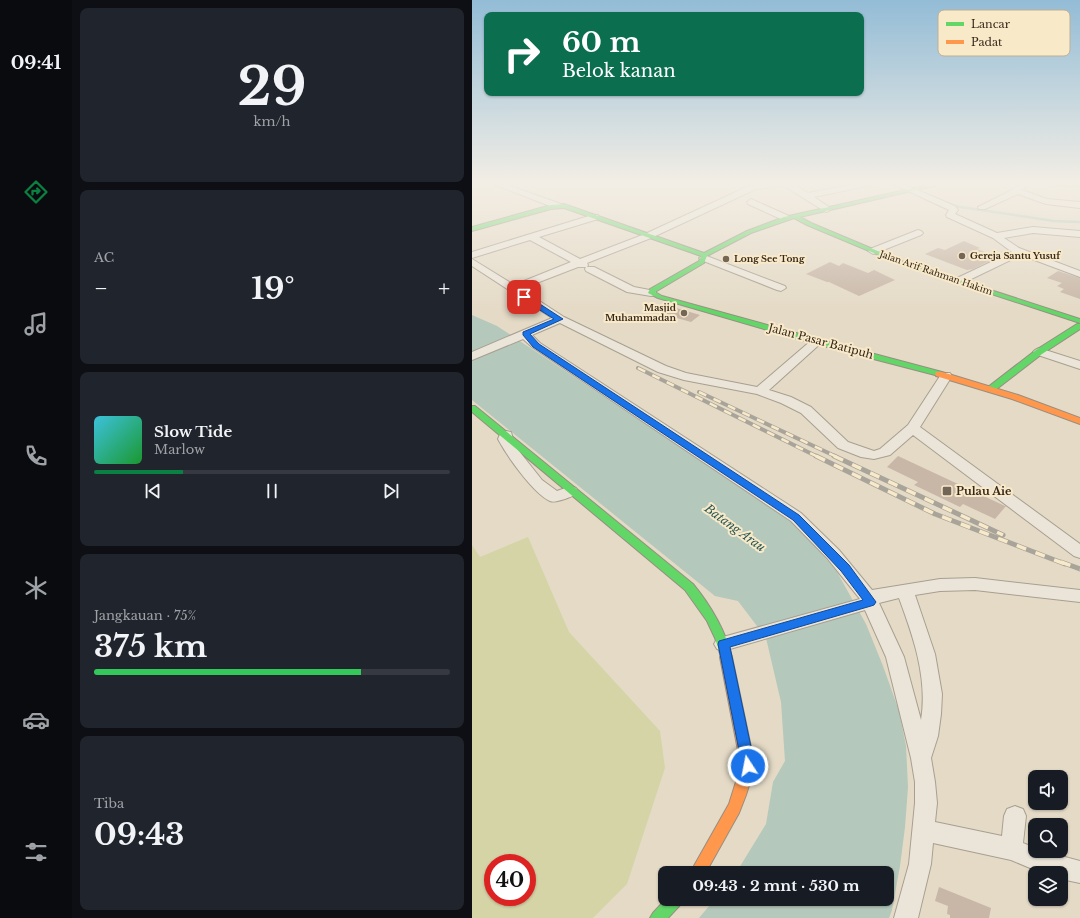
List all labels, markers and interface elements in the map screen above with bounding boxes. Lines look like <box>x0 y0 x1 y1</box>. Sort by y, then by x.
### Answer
legend <box>938 10 1070 56</box>
text: Lancar <box>971 17 1011 31</box>
text: 60 m <box>562 25 640 60</box>
icon: right <box>496 28 548 80</box>
text: Padat <box>971 35 1003 49</box>
text: 09:41 <box>11 52 61 74</box>
text: 29 <box>238 55 306 119</box>
text: Belok kanan <box>562 60 676 82</box>
text: km/h <box>254 113 290 130</box>
icon: directions <box>22 178 50 206</box>
street label: Jalan Arif Rahman Hakim <box>877 248 994 297</box>
text: AC <box>94 249 114 266</box>
place label: Gereja Santu Yusuf <box>970 250 1061 261</box>
marker: Gereja Santu Yusuf <box>957 251 967 261</box>
place label: Long See Tong <box>734 253 805 264</box>
marker: Long See Tong <box>721 254 731 264</box>
text: 19° <box>251 270 295 307</box>
text: − <box>94 275 108 302</box>
text: + <box>438 275 450 302</box>
pin <box>507 280 541 314</box>
icon: arrive <box>513 286 535 308</box>
place label: Masjid Muhammadan <box>605 302 677 323</box>
marker: Masjid Muhammadan <box>679 308 689 318</box>
icon: music <box>22 310 50 338</box>
street label: Jalan Pasar Batipuh <box>765 320 875 362</box>
text: Slow Tide <box>154 422 232 441</box>
text: Marlow <box>154 441 205 458</box>
icon: phone <box>22 442 50 470</box>
icon: previous <box>142 480 164 502</box>
icon: pause <box>261 480 283 502</box>
icon: next <box>380 480 402 502</box>
place label: Pulau Aie <box>956 484 1012 498</box>
marker: Pulau Aie <box>941 485 953 497</box>
water label: Batang Arau <box>701 500 769 555</box>
icon: climate <box>22 574 50 602</box>
text: Jangkauan · 75% <box>94 607 196 624</box>
text: 375 km <box>94 628 207 665</box>
icon: car <box>22 706 50 734</box>
position arrow <box>727 745 769 787</box>
map controls <box>1028 770 1068 906</box>
button: sound <box>1028 770 1068 810</box>
text: Tiba <box>94 795 124 812</box>
text: 09:43 <box>94 816 184 853</box>
button: search <box>1028 818 1068 858</box>
icon: filters <box>22 838 50 866</box>
speed limit sign: 40 <box>484 854 536 906</box>
button: layers <box>1028 866 1068 906</box>
text: 09:43 · 2 mnt · 530 m <box>693 876 859 895</box>

